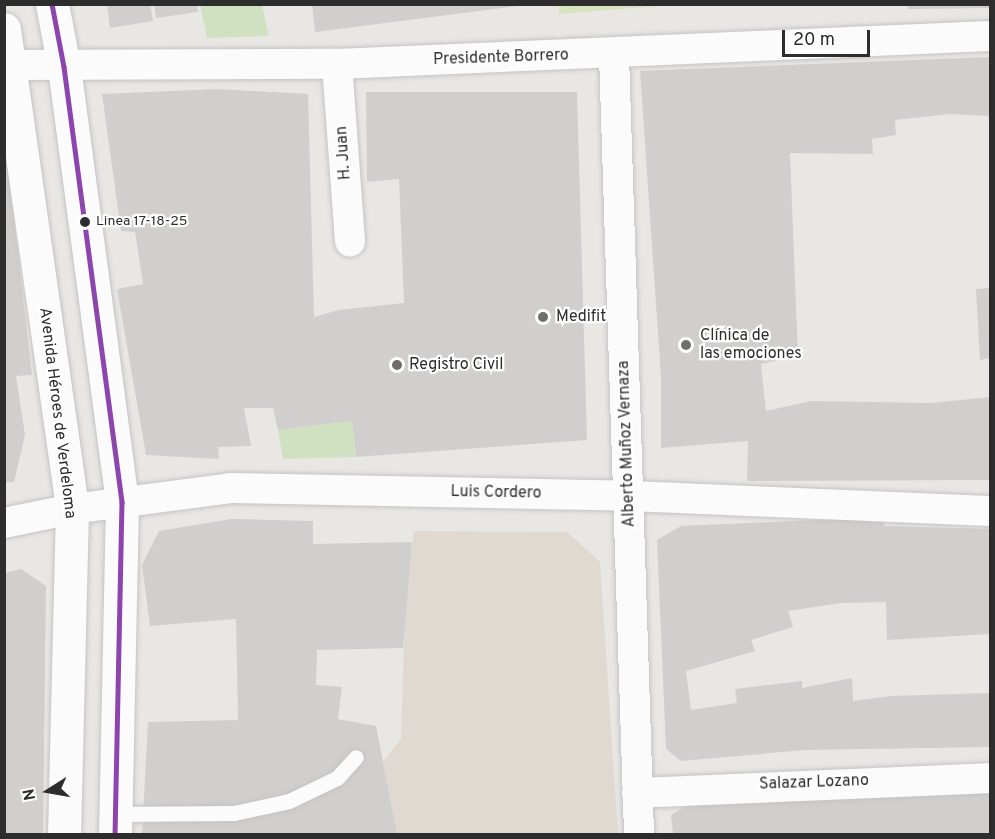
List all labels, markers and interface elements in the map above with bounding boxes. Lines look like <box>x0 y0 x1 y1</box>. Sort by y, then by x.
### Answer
scale bar <box>785 18 874 56</box>
text: 20 m <box>793 29 835 52</box>
street label: Presidente Borrero <box>433 46 569 70</box>
street label: H. Juan <box>333 125 355 181</box>
place label: Linea 17-18-25 <box>96 214 188 230</box>
marker: Linea 17-18-25 <box>79 216 91 228</box>
street label: Avenida Héroes de Verdeloma <box>34 306 80 520</box>
place label: Medifit <box>556 307 606 327</box>
marker: Medifit <box>534 308 552 326</box>
place label: Clínica de las emociones <box>700 326 802 364</box>
marker: Clínica de las emociones <box>677 336 695 354</box>
place label: Registro Civil <box>409 355 503 375</box>
marker: Registro Civil <box>390 358 404 372</box>
street label: Alberto Muñoz Vernaza <box>614 360 640 528</box>
street label: Luis Cordero <box>450 483 542 503</box>
north arrow <box>18 761 78 821</box>
street label: Salazar Lozano <box>759 771 869 795</box>
text: N <box>19 787 41 802</box>

